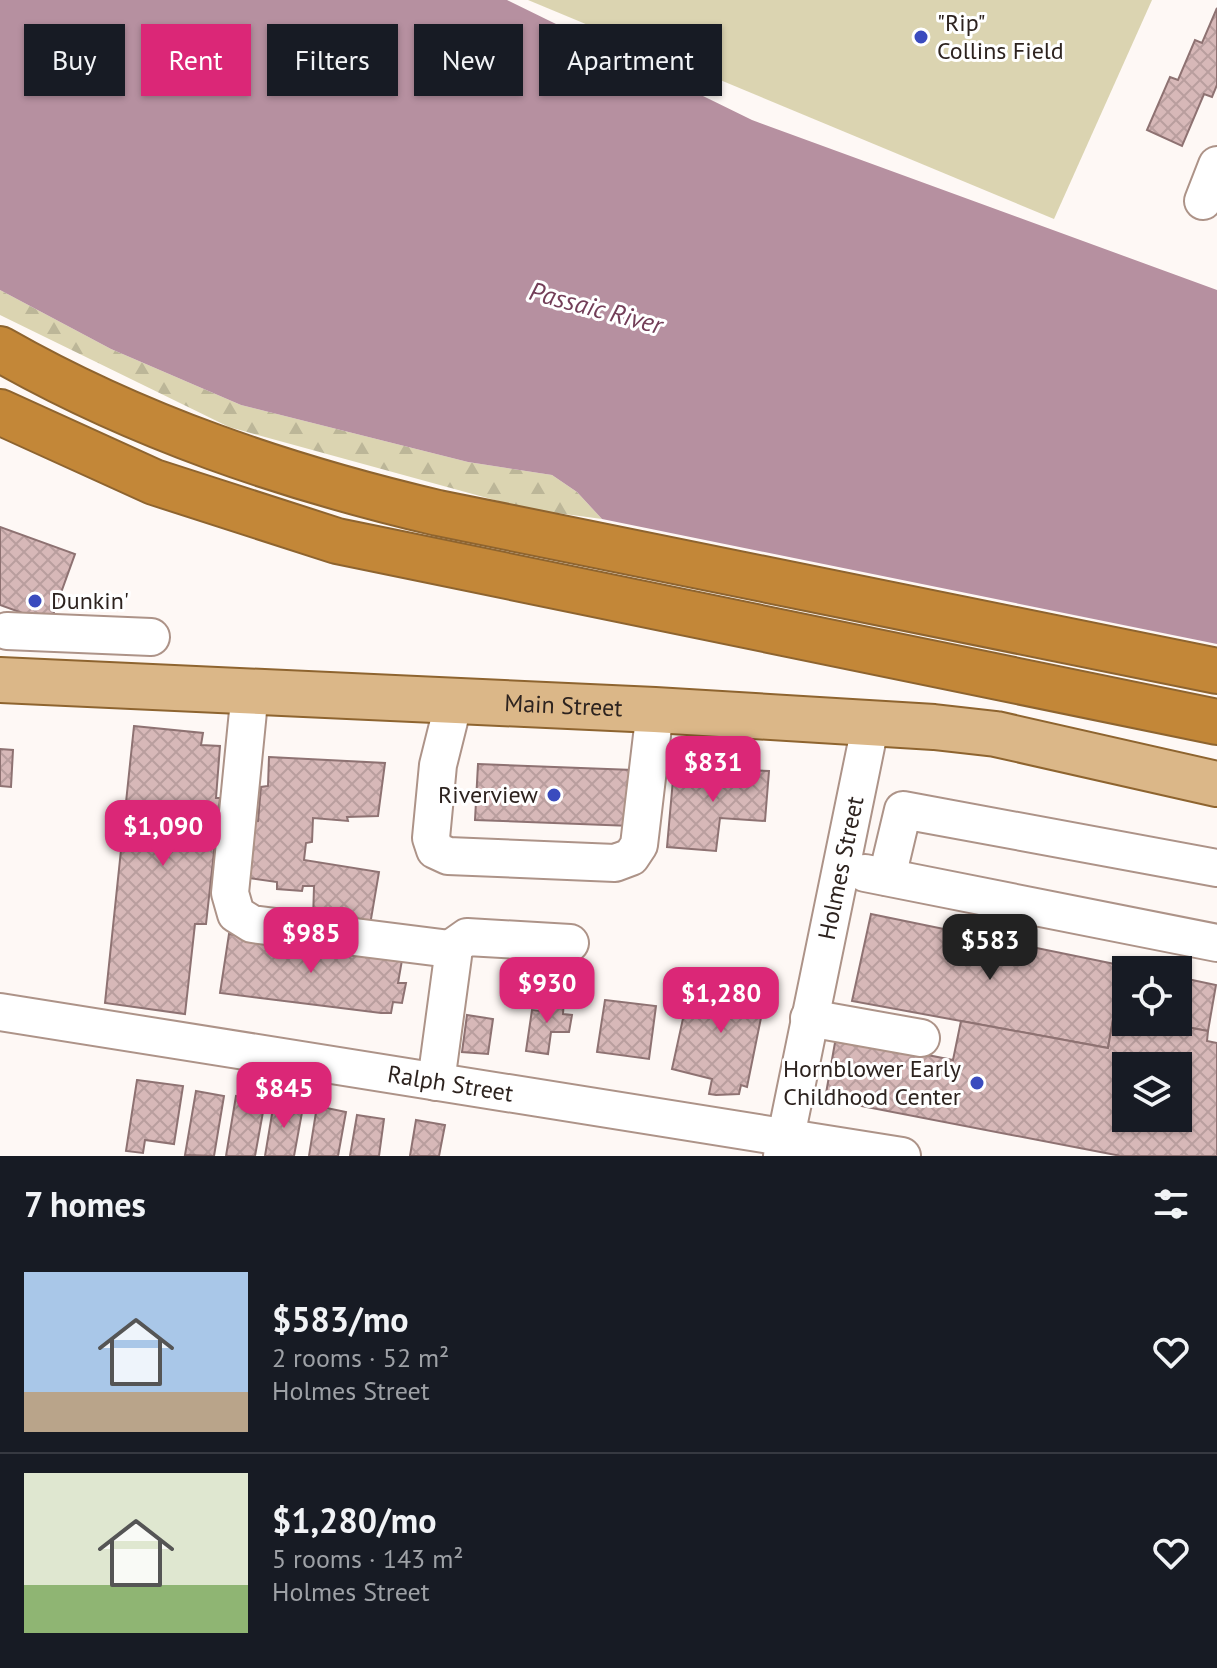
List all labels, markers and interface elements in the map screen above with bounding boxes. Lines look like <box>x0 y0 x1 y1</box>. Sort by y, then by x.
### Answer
place label: "Rip" Collins Field <box>937 7 1064 66</box>
chip: Buy <box>24 24 125 96</box>
chip: Rent <box>141 24 251 96</box>
chip: Filters <box>267 24 398 96</box>
chip: New <box>414 24 523 96</box>
chip: Apartment <box>539 24 722 96</box>
marker: "Rip" Collins Field <box>912 28 930 46</box>
water label: Passaic River <box>526 274 668 341</box>
place label: Dunkin' <box>51 585 129 616</box>
marker: Dunkin' <box>26 592 44 610</box>
street label: Main Street <box>504 687 623 723</box>
pin: $831 <box>666 736 760 804</box>
text: $831 <box>684 745 742 778</box>
place label: Riverview <box>438 779 538 810</box>
marker: Riverview <box>545 786 563 804</box>
street label: Holmes Street <box>811 793 870 942</box>
pin: $1,090 <box>98 800 228 868</box>
text: $1,090 <box>123 809 203 842</box>
pin: $985 <box>264 907 358 975</box>
pin: $583 <box>943 914 1037 982</box>
text: $985 <box>282 916 340 949</box>
text: $583 <box>961 923 1019 956</box>
map controls <box>1112 956 1192 1132</box>
button: locate <box>1112 956 1192 1036</box>
pin: $930 <box>500 957 594 1025</box>
text: $930 <box>518 966 576 999</box>
pin: $1,280 <box>656 967 786 1035</box>
text: $1,280 <box>681 976 761 1009</box>
button: layers <box>1112 1052 1192 1132</box>
place label: Hornblower Early Childhood Center <box>783 1053 961 1112</box>
street label: Ralph Street <box>385 1058 515 1109</box>
pin: $845 <box>237 1062 331 1130</box>
text: $845 <box>255 1071 313 1104</box>
marker: Hornblower Early Childhood Center <box>968 1074 986 1092</box>
text: 7 homes <box>24 1182 146 1226</box>
icon: filters <box>1149 1182 1193 1226</box>
text: $583/mo <box>272 1297 409 1341</box>
icon: home <box>88 1304 184 1400</box>
icon: heart <box>1149 1330 1193 1374</box>
text: 2 rooms · 52 m² <box>272 1341 449 1374</box>
text: Holmes Street <box>272 1374 430 1407</box>
text: $1,280/mo <box>272 1498 436 1542</box>
icon: home <box>88 1505 184 1601</box>
icon: heart <box>1149 1531 1193 1575</box>
text: 5 rooms · 143 m² <box>272 1542 464 1575</box>
text: Holmes Street <box>272 1575 430 1608</box>

